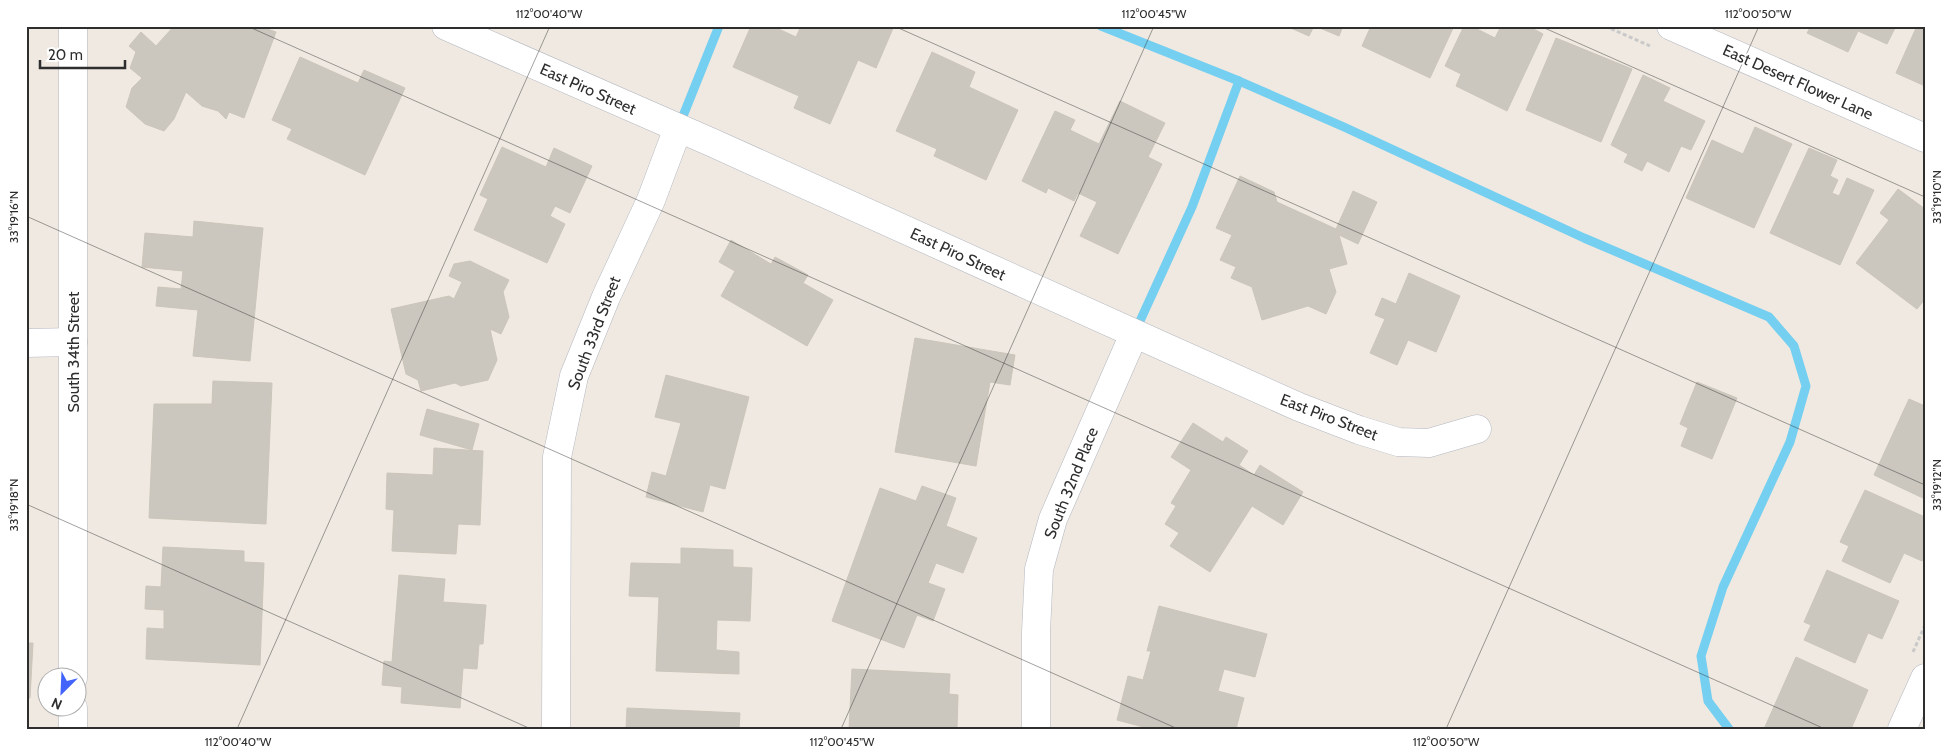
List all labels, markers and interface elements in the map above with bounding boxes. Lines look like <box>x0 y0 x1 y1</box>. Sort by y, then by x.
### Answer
text: 112°00'40"W <box>516 6 583 21</box>
text: 112°00'45"W <box>1122 6 1187 21</box>
text: 112°00'50"W <box>1725 6 1792 21</box>
scale bar <box>40 38 125 70</box>
street label: East Desert Flower Lane <box>1720 40 1876 124</box>
text: 20 m <box>48 46 83 64</box>
street label: East Piro Street <box>537 59 639 119</box>
text: 33°19'10"N <box>1929 170 1944 224</box>
text: 33°19'16"N <box>6 191 21 243</box>
street label: East Piro Street <box>907 224 1009 285</box>
street label: South 33rd Street <box>564 273 625 392</box>
street label: South 34th Street <box>64 291 83 412</box>
street label: East Piro Street <box>1278 390 1381 445</box>
street label: South 32nd Place <box>1040 424 1102 542</box>
text: 33°19'12"N <box>1929 459 1944 511</box>
text: 33°19'18"N <box>6 479 21 531</box>
north arrow <box>38 668 88 718</box>
text: N <box>49 694 65 714</box>
text: 112°00'40"W <box>205 734 272 749</box>
text: 112°00'45"W <box>810 734 875 749</box>
text: 112°00'50"W <box>1413 734 1480 749</box>

